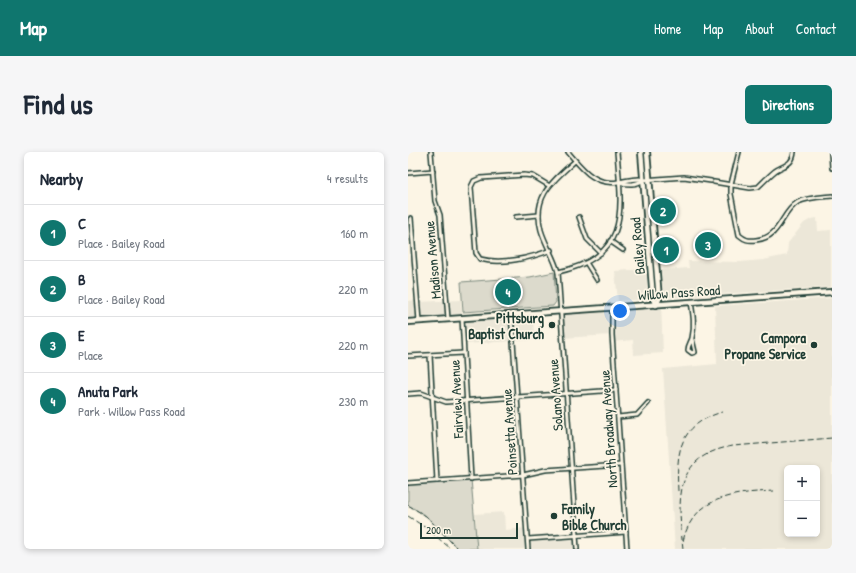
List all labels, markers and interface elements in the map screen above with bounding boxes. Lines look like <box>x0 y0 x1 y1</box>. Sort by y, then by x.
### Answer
text: Map <box>20 15 47 41</box>
text: Home <box>654 19 681 38</box>
text: Map <box>703 19 723 38</box>
text: About <box>745 19 774 38</box>
text: Contact <box>796 19 836 38</box>
text: Find us <box>24 85 93 123</box>
button: Directions <box>745 85 832 124</box>
text: Nearby <box>40 167 83 190</box>
text: 4 results <box>327 169 368 187</box>
pin: 2 <box>650 196 676 226</box>
text: C <box>78 213 86 234</box>
street label: Bailey Road <box>625 216 650 275</box>
street label: Madison Avenue <box>419 220 445 300</box>
text: 1 <box>51 224 55 242</box>
text: 160 m <box>340 224 368 242</box>
pin: 3 <box>695 230 721 260</box>
text: Place · Bailey Road <box>78 234 165 252</box>
pin: 1 <box>653 235 679 265</box>
text: B <box>78 269 86 290</box>
pin: 4 <box>495 277 521 307</box>
text: 2 <box>50 280 56 298</box>
text: 220 m <box>338 280 368 298</box>
street label: Willow Pass Road <box>637 280 721 304</box>
text: Place · Bailey Road <box>78 290 165 308</box>
your location <box>610 301 630 321</box>
place label: Pittsburg Baptist Church <box>468 308 544 345</box>
marker: Pittsburg Baptist Church <box>547 320 557 330</box>
text: E <box>78 325 85 346</box>
place label: Campora Propane Service <box>725 328 807 365</box>
text: 3 <box>50 336 56 354</box>
text: 220 m <box>338 336 368 354</box>
marker: Campora Propane Service <box>809 340 819 350</box>
text: Place <box>78 346 103 364</box>
street label: Solano Avenue <box>543 358 567 432</box>
street label: Fairview Avenue <box>444 359 468 440</box>
street label: North Broadway Avenue <box>594 369 623 489</box>
text: Anuta Park <box>78 381 138 402</box>
street label: Poinsetta Avenue <box>496 388 521 476</box>
text: 4 <box>51 392 55 410</box>
text: 230 m <box>338 392 368 410</box>
text: Park · Willow Pass Road <box>78 402 185 420</box>
map controls <box>784 465 820 537</box>
button: + <box>784 465 820 501</box>
place label: Family Bible Church <box>561 499 626 534</box>
button: − <box>784 501 820 537</box>
marker: Family Bible Church <box>549 511 559 521</box>
scale bar <box>420 521 518 540</box>
text: 200 m <box>426 523 451 537</box>

